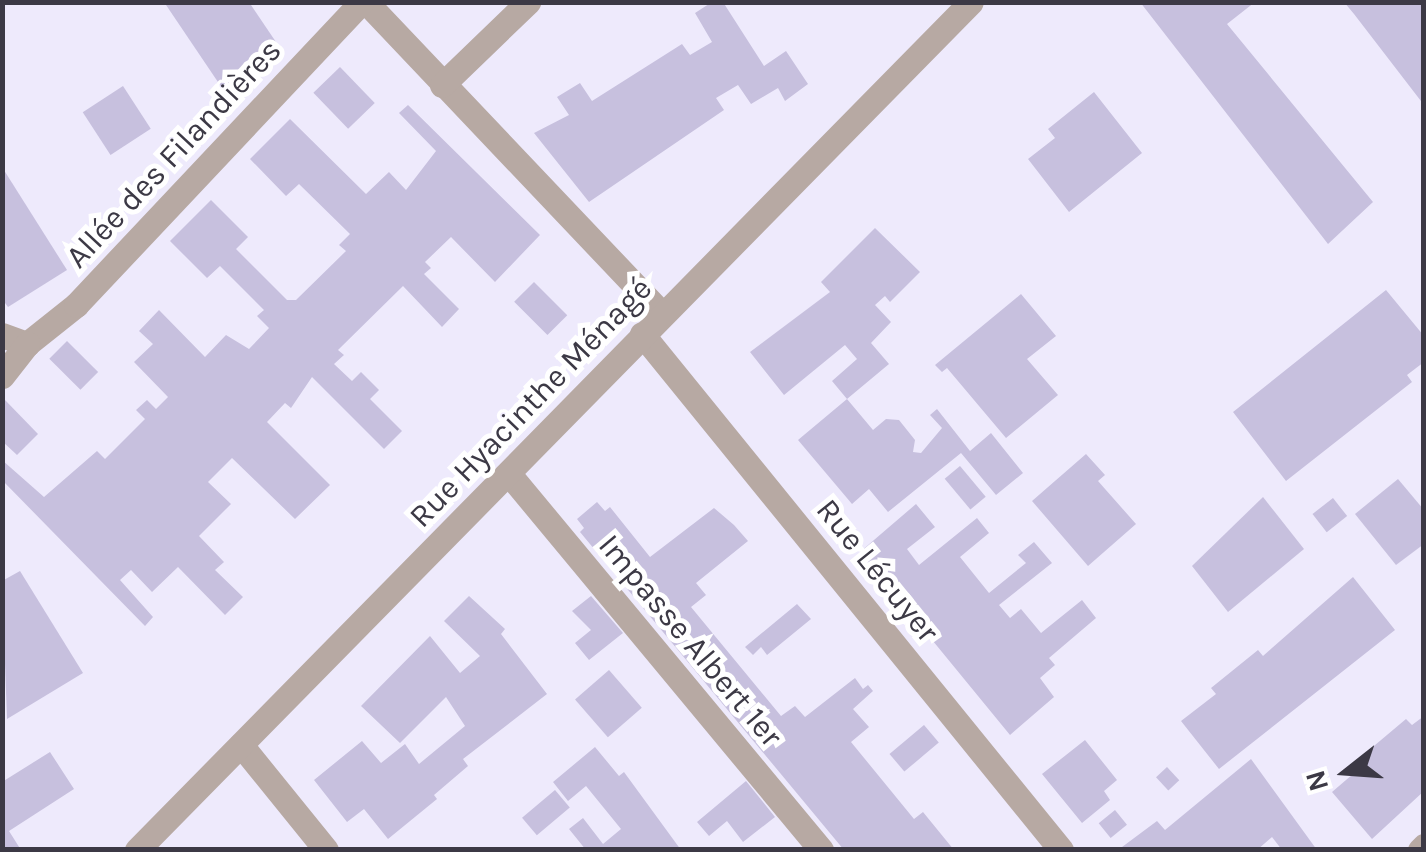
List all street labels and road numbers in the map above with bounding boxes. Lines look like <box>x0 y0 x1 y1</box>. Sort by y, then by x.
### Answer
street label: Allée des Filandières <box>58 32 290 276</box>
street label: Rue Hyacinthe Ménagé <box>402 270 660 536</box>
street label: Rue Lécuyer <box>808 492 946 650</box>
street label: Impasse Albert 1er <box>590 527 790 755</box>

